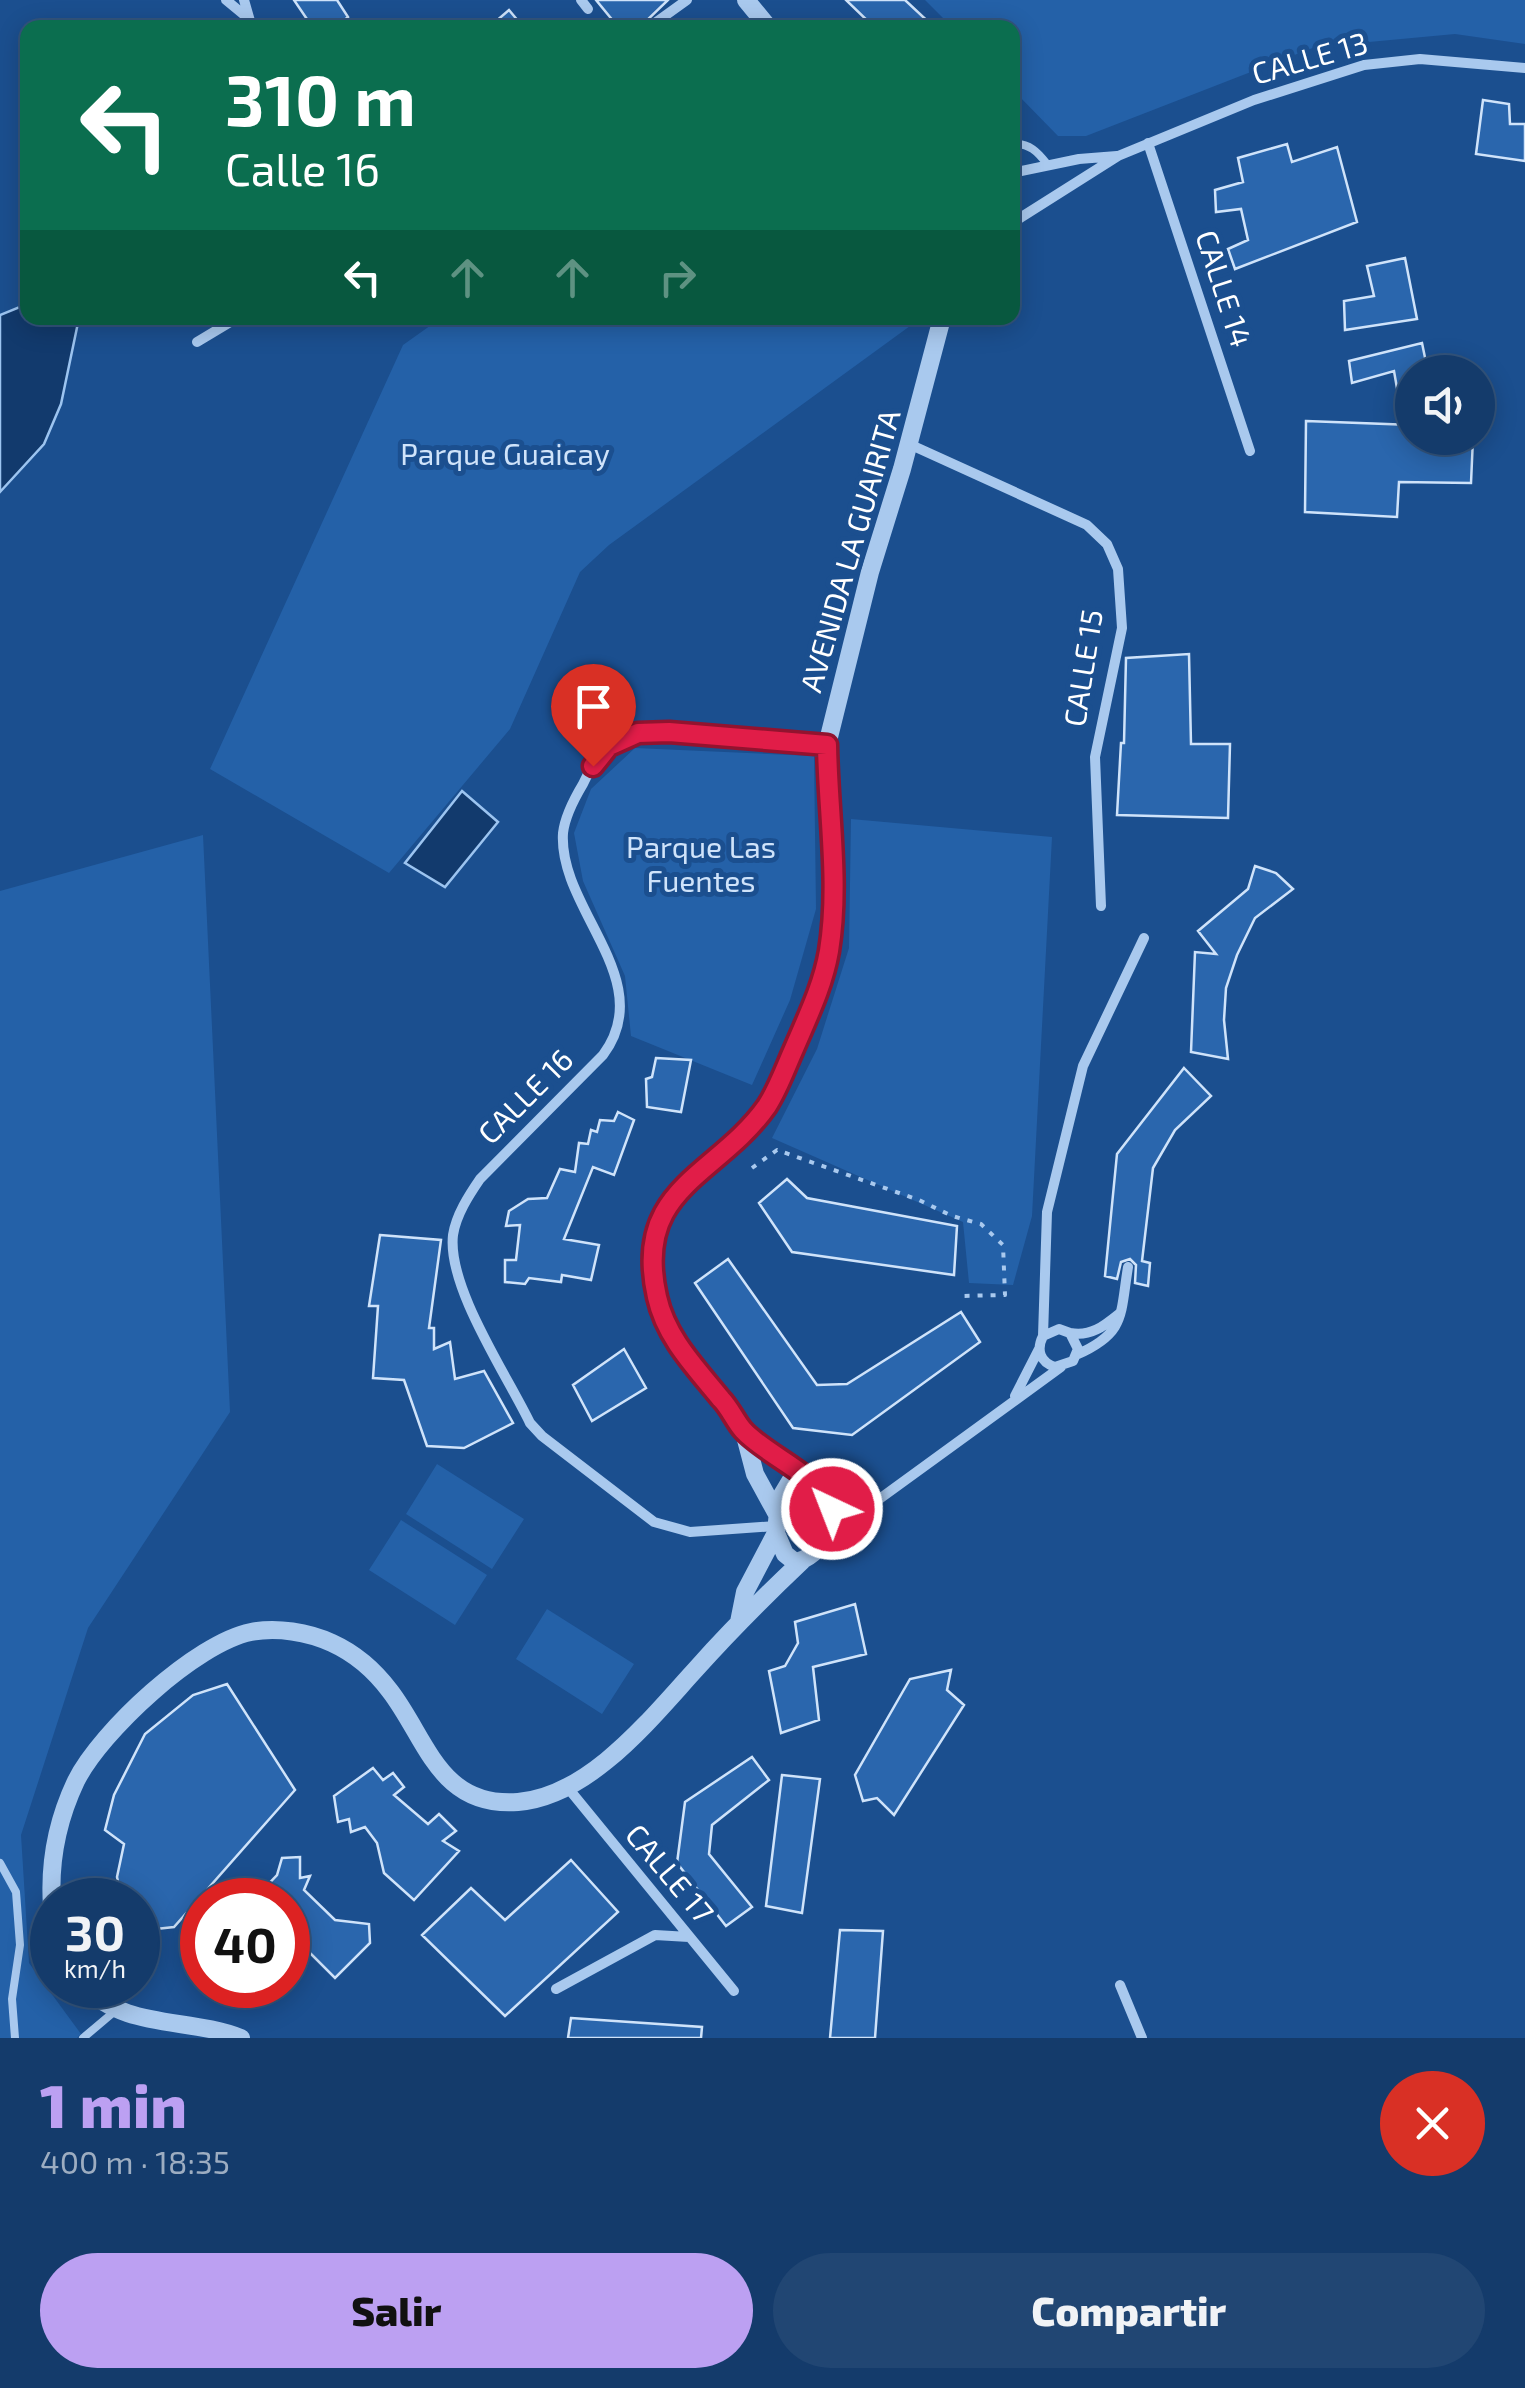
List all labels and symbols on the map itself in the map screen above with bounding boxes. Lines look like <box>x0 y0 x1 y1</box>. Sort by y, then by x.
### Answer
street label: CALLE 13 <box>1247 23 1371 91</box>
street label: CALLE 14 <box>1189 226 1261 351</box>
street label: AVENIDA LA GUAIRITA <box>792 405 907 696</box>
park label: Parque Guaicay <box>400 435 610 471</box>
street label: CALLE 15 <box>1055 607 1109 729</box>
pin <box>551 664 636 767</box>
park label: Parque Las Fuentes <box>626 828 776 898</box>
street label: CALLE 16 <box>470 1041 579 1150</box>
position arrow <box>780 1457 884 1561</box>
street label: CALLE 17 <box>619 1816 722 1929</box>
speed limit sign: 40 <box>180 1878 310 2008</box>

